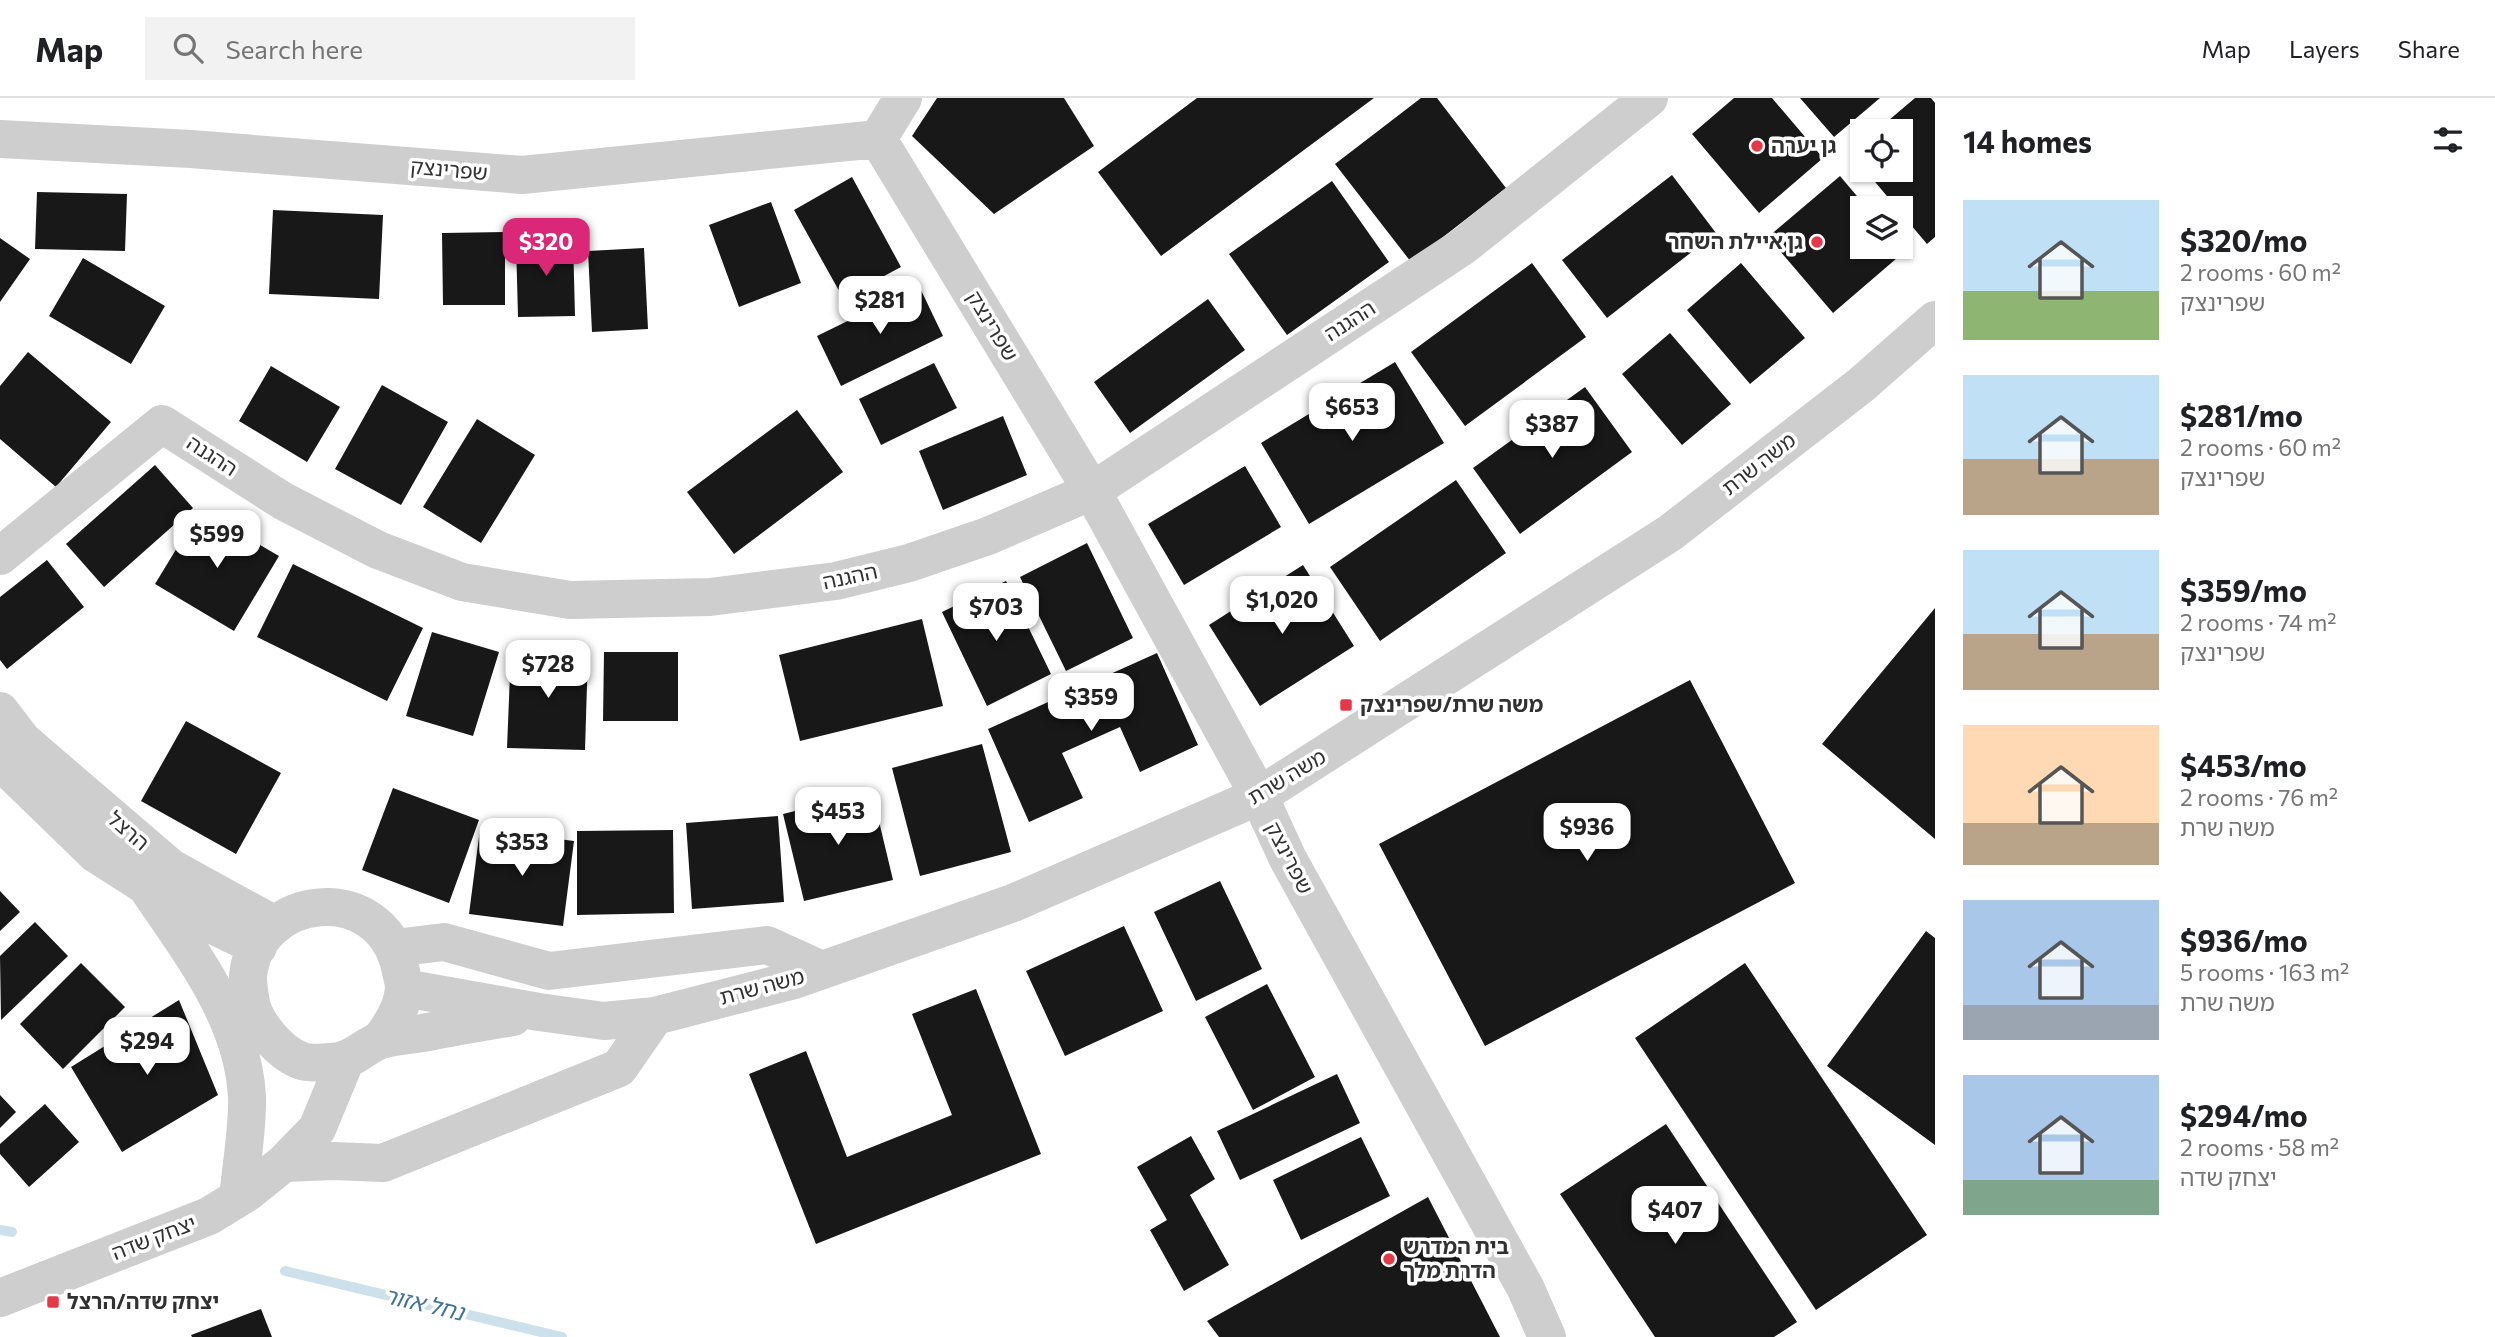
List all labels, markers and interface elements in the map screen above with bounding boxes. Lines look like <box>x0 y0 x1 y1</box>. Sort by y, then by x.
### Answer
search box <box>145 17 635 80</box>
text: Map <box>35 28 103 69</box>
icon: search <box>169 29 207 67</box>
text: Search here <box>225 33 363 64</box>
text: Map <box>2202 34 2251 63</box>
text: Layers <box>2289 34 2360 63</box>
text: Share <box>2398 34 2460 63</box>
map controls <box>1850 119 1913 259</box>
button: locate <box>1850 119 1913 182</box>
icon: filters <box>2429 121 2467 159</box>
text: 14 homes <box>1963 122 2092 159</box>
place label: גן יערה <box>1771 132 1837 157</box>
marker: גן יערה <box>1749 138 1765 154</box>
street label: שפרינצק <box>409 153 489 184</box>
button: layers <box>1850 196 1913 259</box>
pin: $320 <box>505 218 587 278</box>
text: $320/mo <box>2180 221 2307 258</box>
text: $320 <box>519 227 573 255</box>
place label: גן איילת השחר <box>1668 228 1803 253</box>
icon: home <box>2019 228 2103 312</box>
marker: גן איילת השחר <box>1809 234 1825 250</box>
text: 2 rooms · 60 m² <box>2180 258 2341 286</box>
pin: $281 <box>839 276 921 336</box>
text: $281 <box>855 285 905 313</box>
street label: שפרינצק <box>963 285 1024 365</box>
text: שפרינצק <box>2180 288 2265 316</box>
street label: ההגנה <box>1319 294 1379 345</box>
pin: $653 <box>1311 384 1393 443</box>
text: $653 <box>1325 392 1379 420</box>
text: $281/mo <box>2180 396 2303 433</box>
pin: $387 <box>1511 400 1593 460</box>
icon: home <box>2019 403 2103 487</box>
text: $387 <box>1525 409 1579 437</box>
street label: משה שרת <box>1716 426 1800 499</box>
street label: ההגנה <box>183 429 243 480</box>
text: 2 rooms · 60 m² <box>2180 433 2341 461</box>
text: שפרינצק <box>2180 463 2265 491</box>
pin: $599 <box>176 510 258 570</box>
text: $599 <box>189 519 245 547</box>
street label: ההגנה <box>820 558 879 594</box>
text: $359/mo <box>2180 571 2307 608</box>
pin: $1,020 <box>1225 576 1339 636</box>
icon: home <box>2019 578 2103 662</box>
pin: $703 <box>955 584 1037 643</box>
text: $1,020 <box>1246 585 1318 613</box>
text: $703 <box>969 592 1023 620</box>
text: 2 rooms · 74 m² <box>2180 608 2336 636</box>
text: שפרינצק <box>2180 638 2265 666</box>
pin: $728 <box>507 640 589 700</box>
text: $728 <box>521 649 575 677</box>
pin: $359 <box>1050 674 1132 733</box>
text: $359 <box>1064 682 1118 710</box>
place label: משה שרת/שפרינצק <box>1360 691 1544 716</box>
marker: משה שרת/שפרינצק <box>1338 697 1354 713</box>
street label: משה שרת <box>1243 743 1330 809</box>
text: $453/mo <box>2180 746 2307 783</box>
icon: home <box>2019 753 2103 837</box>
text: 2 rooms · 76 m² <box>2180 783 2338 811</box>
pin: $453 <box>797 788 879 847</box>
text: $453 <box>811 796 865 824</box>
pin: $936 <box>1546 804 1628 863</box>
street label: הרצל <box>103 805 155 855</box>
text: $936 <box>1560 812 1614 840</box>
text: משה שרת <box>2180 813 2275 841</box>
street label: שפרינצק <box>1262 817 1319 898</box>
pin: $353 <box>481 818 563 878</box>
text: $353 <box>495 827 549 855</box>
text: $936/mo <box>2180 921 2308 958</box>
icon: home <box>2019 928 2103 1012</box>
text: 5 rooms · 163 m² <box>2180 958 2349 986</box>
street label: משה שרת <box>717 962 807 1009</box>
text: משה שרת <box>2180 988 2275 1016</box>
pin: $294 <box>106 1018 188 1077</box>
text: $294 <box>120 1026 174 1054</box>
text: $294/mo <box>2180 1096 2308 1133</box>
icon: home <box>2019 1103 2103 1187</box>
text: 2 rooms · 58 m² <box>2180 1133 2339 1161</box>
text: יצחק שדה <box>2180 1163 2277 1191</box>
pin: $407 <box>1634 1186 1716 1246</box>
text: $407 <box>1647 1195 1703 1223</box>
street label: יצחק שדה <box>108 1209 199 1264</box>
place label: בית המדרש הדרת מלך <box>1403 1233 1509 1282</box>
marker: בית המדרש הדרת מלך <box>1381 1251 1397 1267</box>
water label: נחל אזור <box>382 1280 469 1326</box>
place label: יצחק שדה/הרצל <box>67 1288 219 1313</box>
marker: יצחק שדה/הרצל <box>45 1294 61 1310</box>

